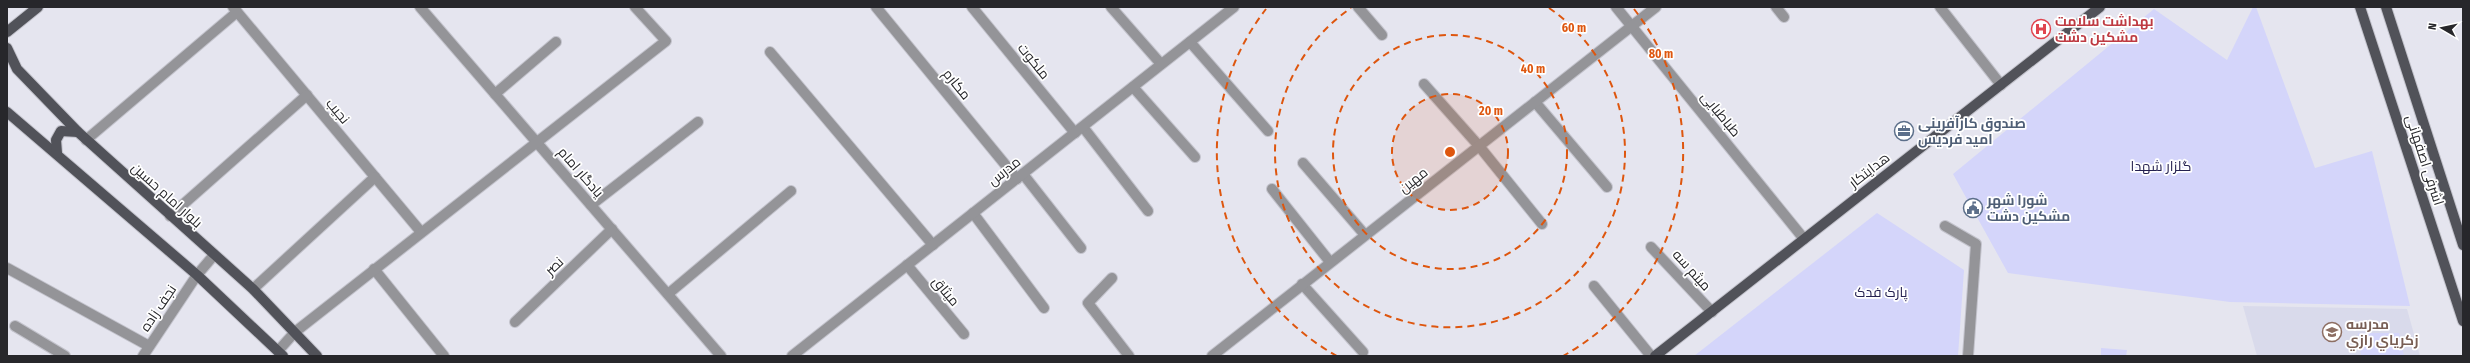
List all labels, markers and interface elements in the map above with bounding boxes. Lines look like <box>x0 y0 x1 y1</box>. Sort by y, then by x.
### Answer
north arrow <box>2422 8 2462 48</box>
place label: بهداشت سلامت مشکین دشت <box>2055 13 2154 46</box>
hospital icon: بهداشت سلامت مشکین دشت <box>2030 18 2052 40</box>
text: 60 m <box>1562 21 1586 35</box>
text: N <box>2426 22 2440 31</box>
street label: ملکوت <box>1014 40 1053 83</box>
text: 80 m <box>1649 47 1673 61</box>
text: 40 m <box>1521 62 1545 76</box>
street label: مکارم <box>938 65 974 104</box>
street label: طباطبایی <box>1697 88 1744 140</box>
street label: نجیب <box>322 95 353 127</box>
text: 20 m <box>1478 104 1503 118</box>
street label: اشرفی اصفهانی <box>2402 113 2447 208</box>
place label: صندوق کارآفرینی امید فردیس <box>1918 115 2026 148</box>
office icon: صندوق کارآفرینی امید فردیس <box>1893 120 1915 142</box>
street label: یادگار امام <box>553 144 607 202</box>
centre of rings <box>1443 145 1457 159</box>
street label: هدایتکار <box>1845 149 1893 192</box>
street label: مدرس <box>984 153 1024 190</box>
park label: گلزار شهدا <box>2131 158 2191 175</box>
street label: بلوار امام حسین <box>127 159 206 232</box>
street label: مهین <box>1395 164 1431 197</box>
place label: شورا شهر مشکین دشت <box>1986 192 2070 225</box>
public building icon: شورا شهر مشکین دشت <box>1962 197 1984 219</box>
street label: میثم سه <box>1668 246 1714 295</box>
street label: نصر <box>541 254 567 280</box>
street label: میثاق <box>928 273 963 310</box>
street label: نجف زاده <box>137 282 180 335</box>
park label: پارک فدک <box>1855 284 1908 302</box>
place label: مدرسه زكرياي رازي <box>2346 316 2419 351</box>
school or university icon: مدرسه زكرياي رازي <box>2321 321 2343 343</box>

